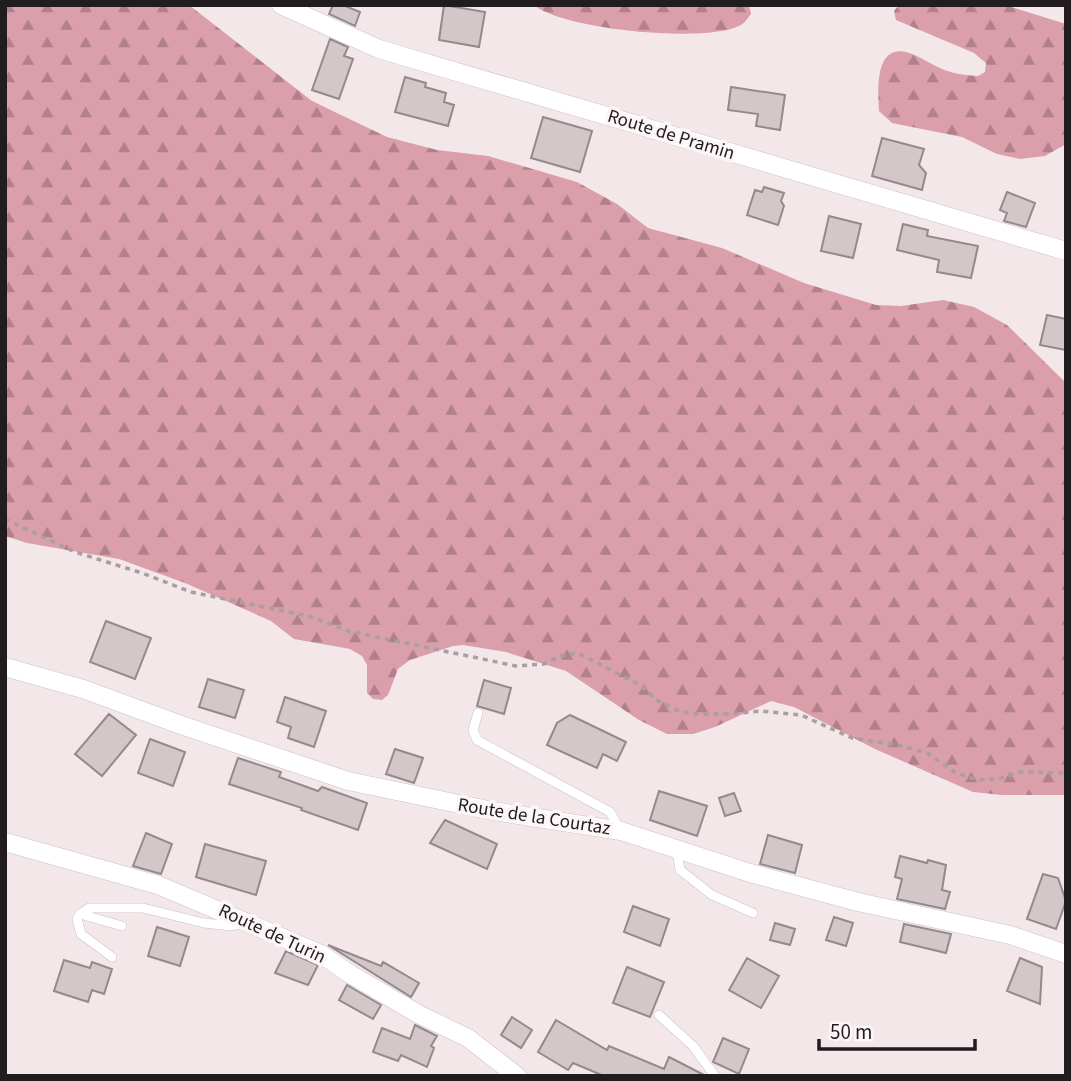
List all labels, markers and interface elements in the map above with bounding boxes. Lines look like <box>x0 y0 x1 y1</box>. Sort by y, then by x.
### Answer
street label: Route de Pramin <box>604 103 738 167</box>
street label: Route de la Courtaz <box>456 792 612 842</box>
street label: Route de Turin <box>214 897 330 971</box>
scale bar <box>819 1007 975 1052</box>
text: 50 m <box>830 1017 872 1047</box>

